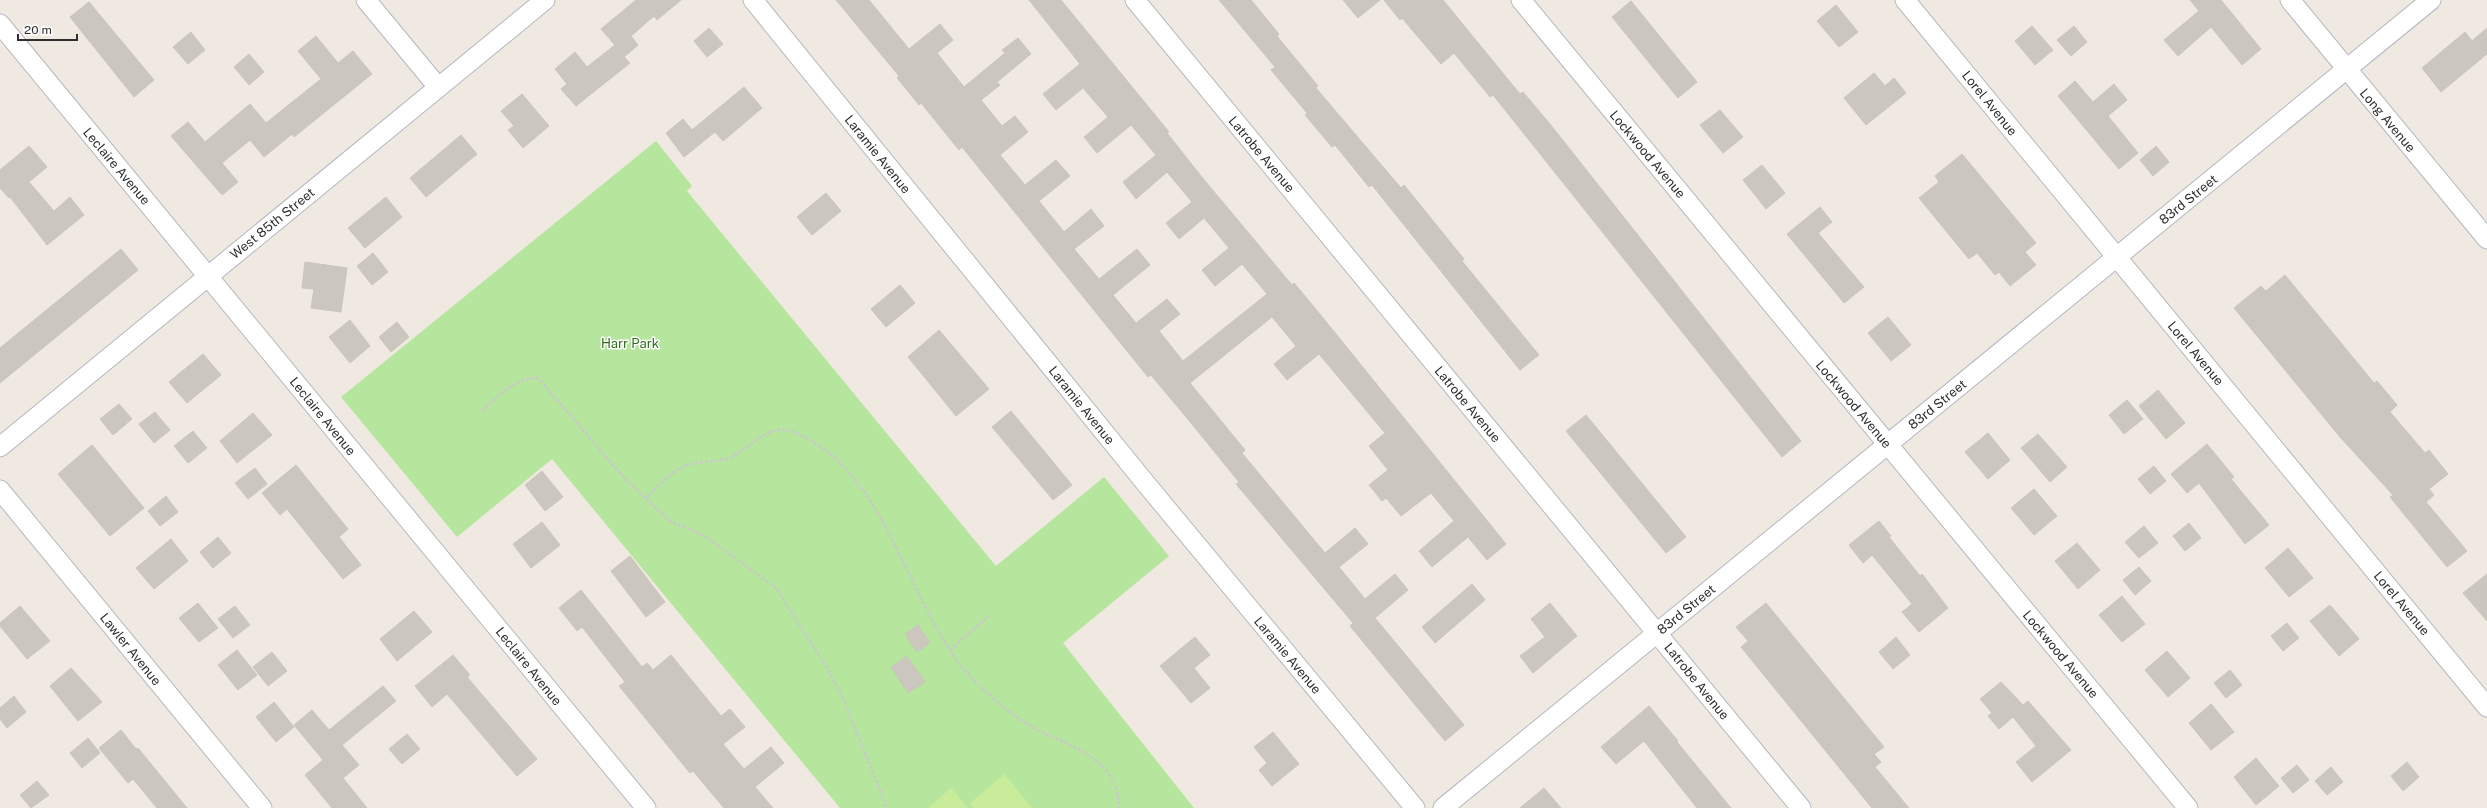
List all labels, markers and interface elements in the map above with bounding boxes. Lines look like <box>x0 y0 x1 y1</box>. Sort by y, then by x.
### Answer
scale bar <box>18 16 77 42</box>
text: 20 m <box>24 23 52 37</box>
street label: Lorel Avenue <box>1959 68 2020 139</box>
street label: Long Avenue <box>2357 86 2418 155</box>
street label: Lockwood Avenue <box>1607 108 1689 201</box>
street label: Laramie Avenue <box>842 112 914 196</box>
street label: Latrobe Avenue <box>1226 113 1298 195</box>
street label: Leclaire Avenue <box>80 125 153 208</box>
street label: 83rd Street <box>2156 171 2220 227</box>
street label: West 85th Street <box>227 185 318 262</box>
street label: Lorel Avenue <box>2165 318 2227 388</box>
park label: Harr Park <box>601 336 659 351</box>
street label: Lockwood Avenue <box>1813 358 1895 451</box>
street label: Laramie Avenue <box>1046 363 1118 447</box>
street label: Latrobe Avenue <box>1432 363 1504 445</box>
street label: Leclaire Avenue <box>287 374 359 458</box>
street label: 83rd Street <box>1905 376 1969 432</box>
street label: Lorel Avenue <box>2371 568 2433 638</box>
street label: 83rd Street <box>1654 581 1718 637</box>
street label: Lockwood Avenue <box>2020 608 2102 701</box>
street label: Lawler Avenue <box>97 610 164 688</box>
street label: Laramie Avenue <box>1251 614 1324 697</box>
street label: Leclaire Avenue <box>493 624 565 708</box>
street label: Latrobe Avenue <box>1661 640 1732 723</box>

